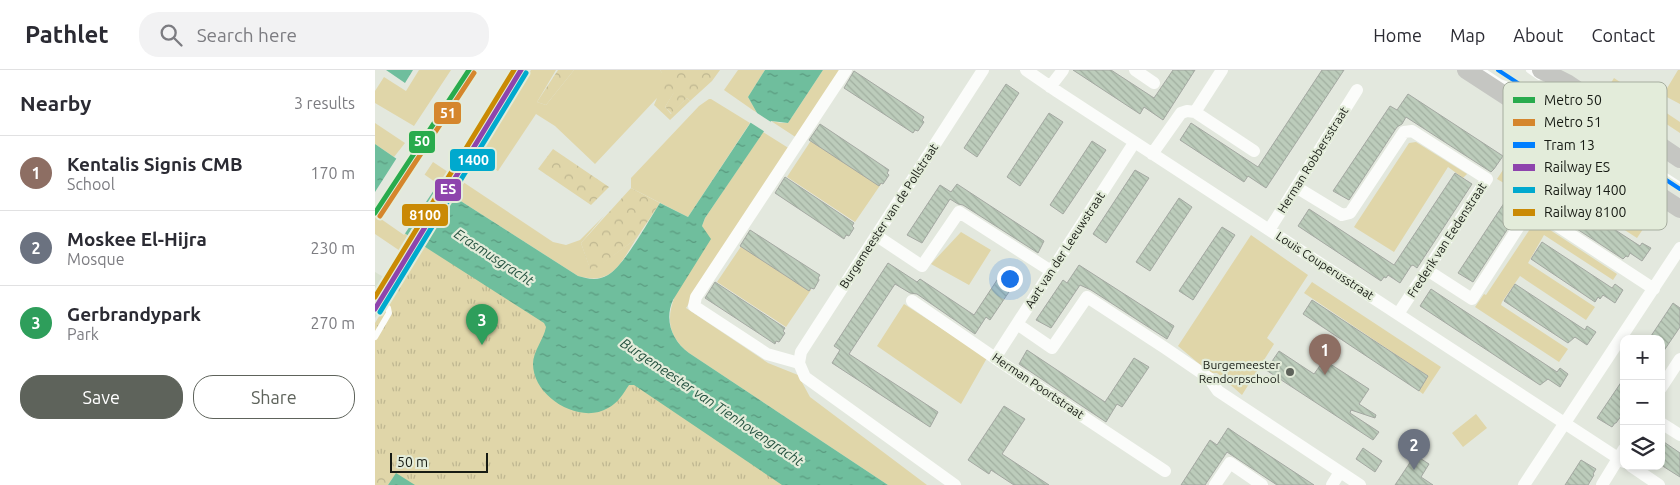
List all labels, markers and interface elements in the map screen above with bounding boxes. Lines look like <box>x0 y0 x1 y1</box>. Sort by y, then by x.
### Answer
search box <box>139 12 489 57</box>
text: Pathlet <box>25 21 109 48</box>
icon: search <box>157 21 185 49</box>
text: Search here <box>197 24 297 46</box>
text: Home <box>1373 25 1422 45</box>
text: Map <box>1450 25 1485 45</box>
text: About <box>1513 25 1563 45</box>
text: Contact <box>1591 25 1655 45</box>
legend <box>1503 82 1667 230</box>
text: Nearby <box>20 91 91 115</box>
text: Metro 50 <box>1544 92 1602 108</box>
text: 3 results <box>294 94 355 112</box>
line badge: 51 <box>433 101 462 125</box>
street label: Herman Robbersstraat <box>1275 104 1351 215</box>
text: 51 <box>440 105 456 121</box>
text: Metro 51 <box>1544 114 1602 130</box>
line badge: 50 <box>408 130 436 154</box>
text: 50 <box>414 133 430 149</box>
text: Tram 13 <box>1544 137 1595 153</box>
street label: Burgemeester van de Pollstraat <box>837 141 940 290</box>
line badge: 1400 <box>449 148 496 172</box>
text: 1400 <box>457 152 489 168</box>
text: Kentalis Signis CMB <box>67 153 243 175</box>
text: Railway ES <box>1544 159 1610 175</box>
text: 1 <box>31 164 41 182</box>
text: 170 m <box>310 164 355 182</box>
text: School <box>67 175 115 193</box>
line badge: ES <box>434 178 462 202</box>
street label: Frederik van Eedenstraat <box>1405 180 1489 300</box>
text: ES <box>440 181 456 197</box>
text: Railway 1400 <box>1544 182 1627 198</box>
street label: Aart van der Leeuwstraat <box>1022 189 1107 310</box>
line badge: 8100 <box>401 203 449 227</box>
text: Railway 8100 <box>1544 204 1627 220</box>
text: 8100 <box>409 207 441 223</box>
water label: Erasmusgracht <box>451 225 537 289</box>
text: Moskee El-Hijra <box>67 228 207 250</box>
street label: Louis Couperusstraat <box>1274 229 1377 302</box>
text: 2 <box>31 239 41 257</box>
text: 230 m <box>310 239 355 257</box>
text: Mosque <box>67 250 125 268</box>
your location <box>997 266 1023 292</box>
text: Gerbrandypark <box>67 303 201 325</box>
pin: 3 <box>466 304 498 345</box>
text: 3 <box>31 314 41 332</box>
text: 270 m <box>310 314 355 332</box>
text: Park <box>67 325 99 343</box>
pin: 1 <box>1309 334 1341 375</box>
water label: Burgemeester van Tienhovengracht <box>618 335 807 470</box>
map controls <box>1620 335 1665 470</box>
button: + <box>1620 335 1665 380</box>
street label: Herman Poortstraat <box>990 350 1087 421</box>
place label: Burgemeester Rendorpschool <box>1199 358 1280 385</box>
marker: Burgemeester Rendorpschool <box>1284 366 1296 378</box>
button: Save <box>20 375 183 419</box>
button: Share <box>193 375 355 419</box>
button: − <box>1620 380 1665 425</box>
button: layers <box>1620 425 1665 470</box>
pin: 2 <box>1398 429 1430 470</box>
scale bar <box>390 450 487 473</box>
text: 50 m <box>397 454 428 470</box>

